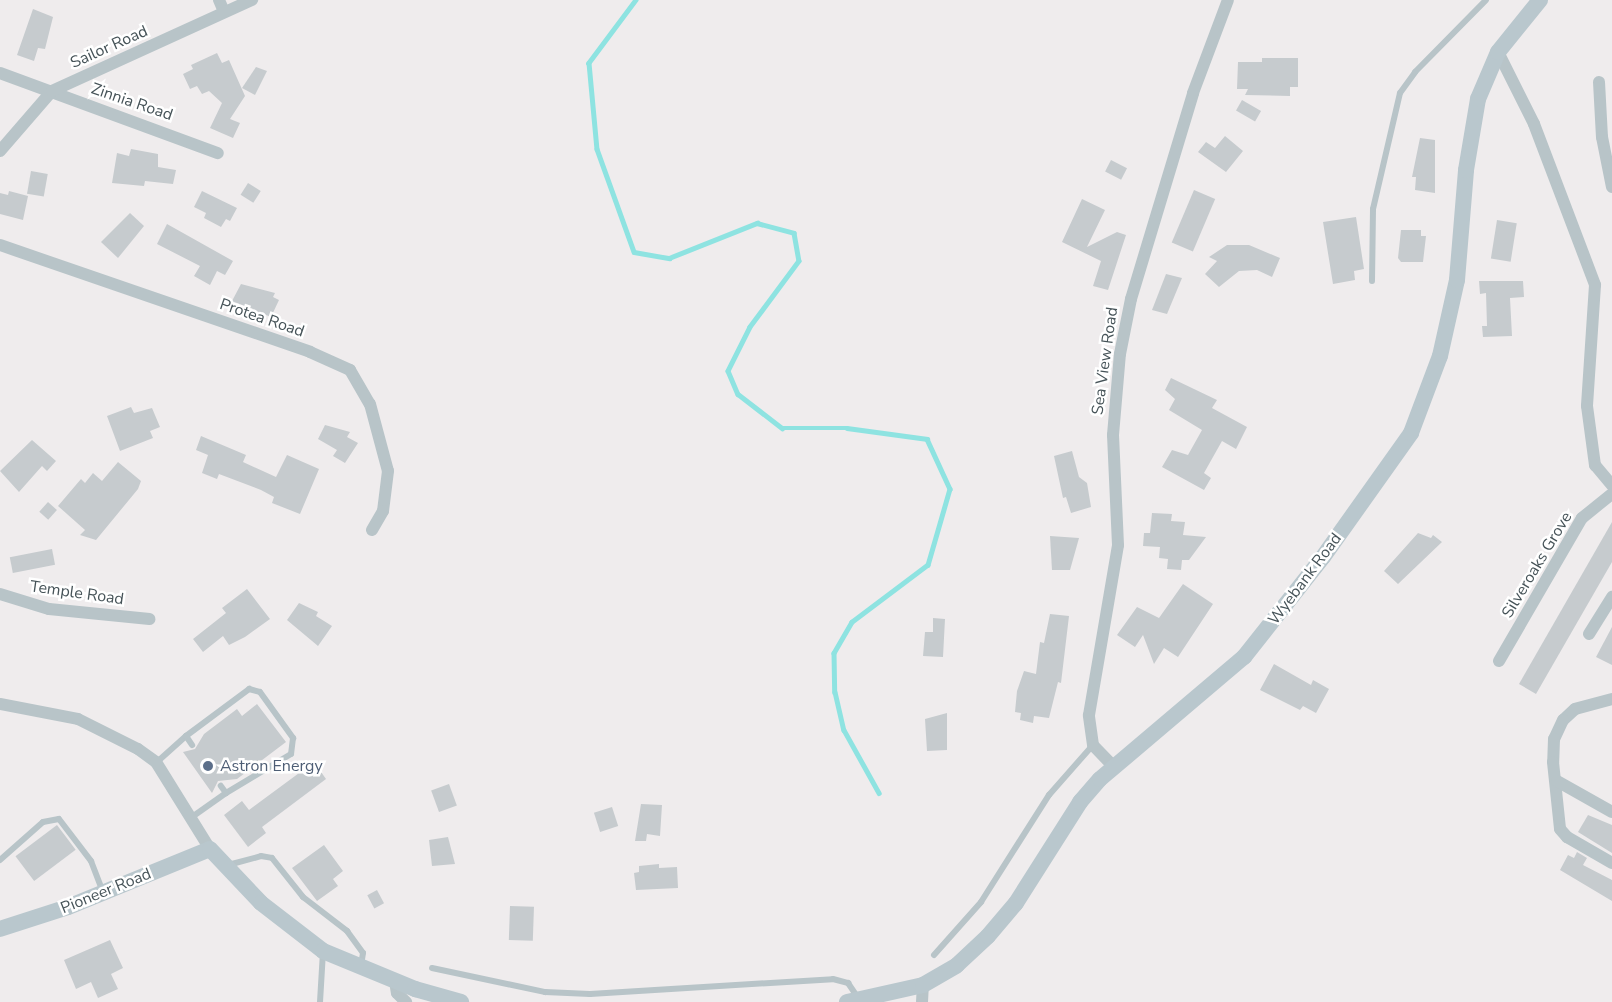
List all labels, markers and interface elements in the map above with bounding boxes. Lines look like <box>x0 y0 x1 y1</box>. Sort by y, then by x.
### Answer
street label: Sailor Road <box>67 21 151 73</box>
street label: Zinnia Road <box>89 79 175 125</box>
street label: Protea Road <box>217 295 307 341</box>
street label: Sea View Road <box>1088 306 1122 416</box>
street label: Silveroaks Grove <box>1498 509 1576 621</box>
street label: Wyebank Road <box>1264 529 1346 629</box>
street label: Temple Road <box>29 577 125 609</box>
place label: Astron Energy <box>220 756 323 776</box>
marker: Astron Energy <box>201 759 215 773</box>
street label: Pioneer Road <box>58 864 154 918</box>

